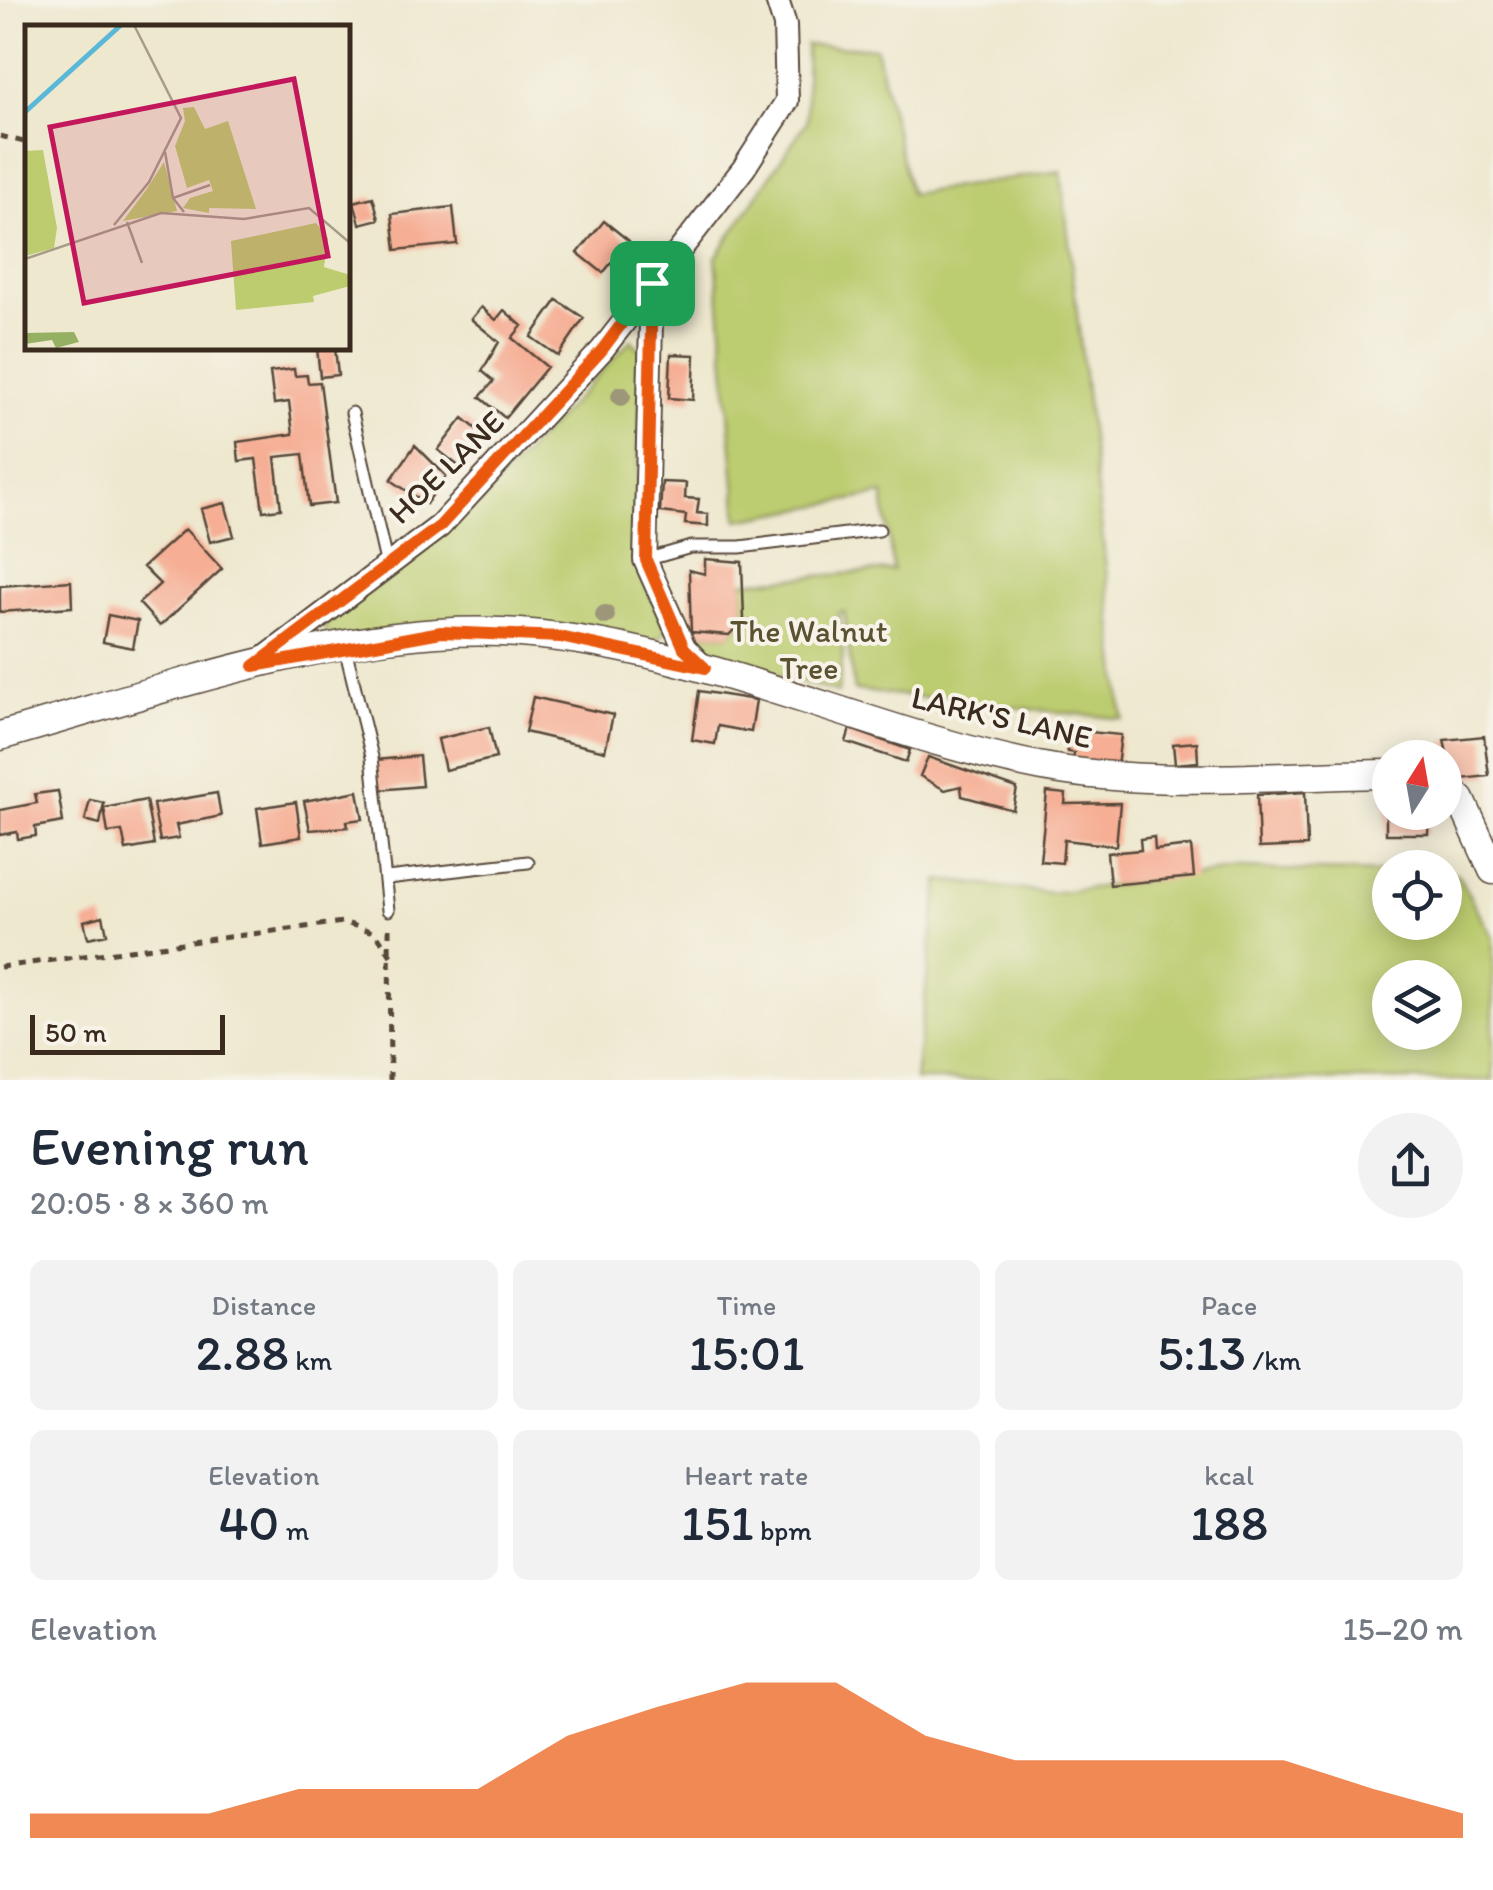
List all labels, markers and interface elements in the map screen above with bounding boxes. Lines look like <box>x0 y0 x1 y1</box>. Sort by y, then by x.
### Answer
inset map <box>25 25 350 350</box>
pin <box>610 241 695 326</box>
icon: arrive <box>625 256 680 311</box>
street label: HOE LANE <box>380 402 512 532</box>
park label: The Walnut Tree <box>730 612 888 687</box>
street label: LARK'S LANE <box>908 678 1096 756</box>
north arrow <box>1372 740 1462 830</box>
map controls <box>1372 740 1462 1050</box>
button: locate <box>1372 850 1462 940</box>
button: layers <box>1372 960 1462 1050</box>
scale bar <box>30 1010 225 1054</box>
text: 50 m <box>45 1015 107 1049</box>
text: Evening run <box>30 1113 309 1179</box>
button: share <box>1358 1113 1463 1218</box>
text: 20:05 · 8 × 360 m <box>30 1184 269 1222</box>
text: Distance <box>211 1288 316 1322</box>
text: Time <box>717 1288 776 1322</box>
text: Pace <box>1201 1288 1257 1322</box>
text: 2.88 <box>195 1322 289 1383</box>
text: 15:01 <box>689 1322 804 1383</box>
text: 5:13 <box>1157 1322 1246 1383</box>
text: km <box>289 1343 332 1377</box>
text: /km <box>1246 1343 1301 1377</box>
text: Elevation <box>208 1458 319 1492</box>
text: Heart rate <box>685 1458 808 1492</box>
text: kcal <box>1204 1458 1254 1492</box>
text: 40 <box>218 1492 279 1553</box>
text: 151 <box>681 1492 754 1553</box>
text: 188 <box>1190 1492 1268 1553</box>
text: m <box>279 1513 309 1547</box>
text: bpm <box>754 1513 812 1547</box>
text: Elevation <box>30 1610 157 1648</box>
text: 15–20 m <box>1343 1610 1463 1648</box>

